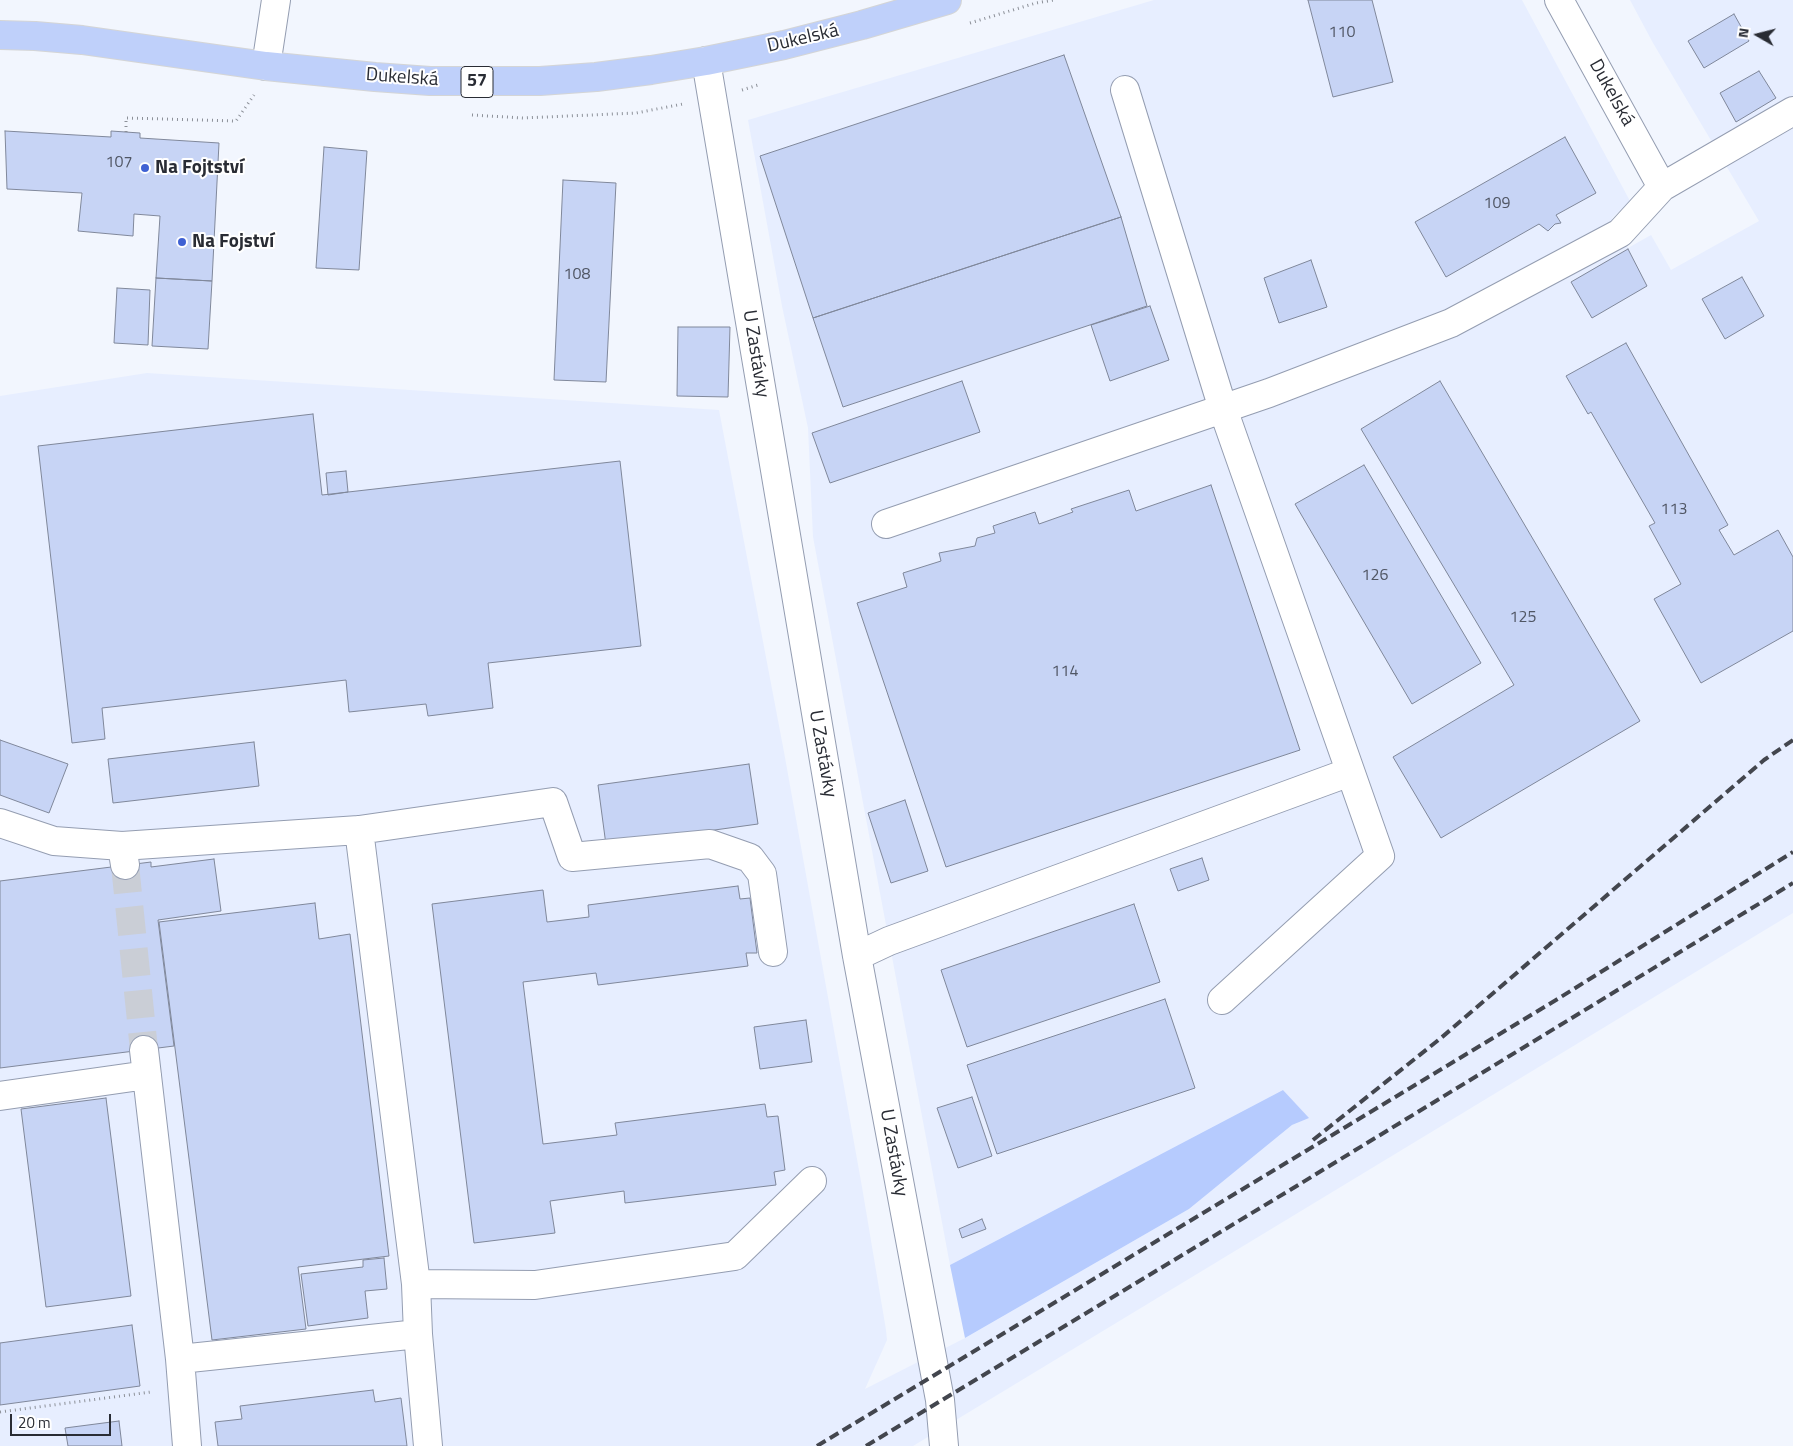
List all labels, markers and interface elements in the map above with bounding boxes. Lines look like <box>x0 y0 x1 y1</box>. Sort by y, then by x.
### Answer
north arrow <box>1733 10 1783 60</box>
street label: Dukelská <box>765 20 841 58</box>
house number: 110 <box>1329 23 1355 43</box>
text: N <box>1732 27 1754 39</box>
street label: Dukelská <box>1583 56 1639 130</box>
street label: Dukelská <box>365 64 439 92</box>
road number: 57 <box>461 66 493 98</box>
house number: 107 <box>106 153 132 173</box>
place label: Na Fojtství <box>155 157 244 179</box>
marker: Na Fojtství <box>139 162 151 174</box>
house number: 109 <box>1484 194 1510 214</box>
place label: Na Fojství <box>192 231 274 253</box>
marker: Na Fojství <box>176 236 188 248</box>
house number: 108 <box>564 265 590 285</box>
street label: U Zastávky <box>737 309 773 399</box>
house number: 113 <box>1661 500 1687 520</box>
house number: 126 <box>1362 566 1388 586</box>
house number: 125 <box>1510 608 1536 628</box>
house number: 114 <box>1052 662 1078 682</box>
street label: U Zastávky <box>803 708 841 800</box>
street label: U Zastávky <box>874 1107 912 1199</box>
scale bar <box>12 1404 114 1436</box>
text: 20 m <box>18 1411 51 1434</box>

